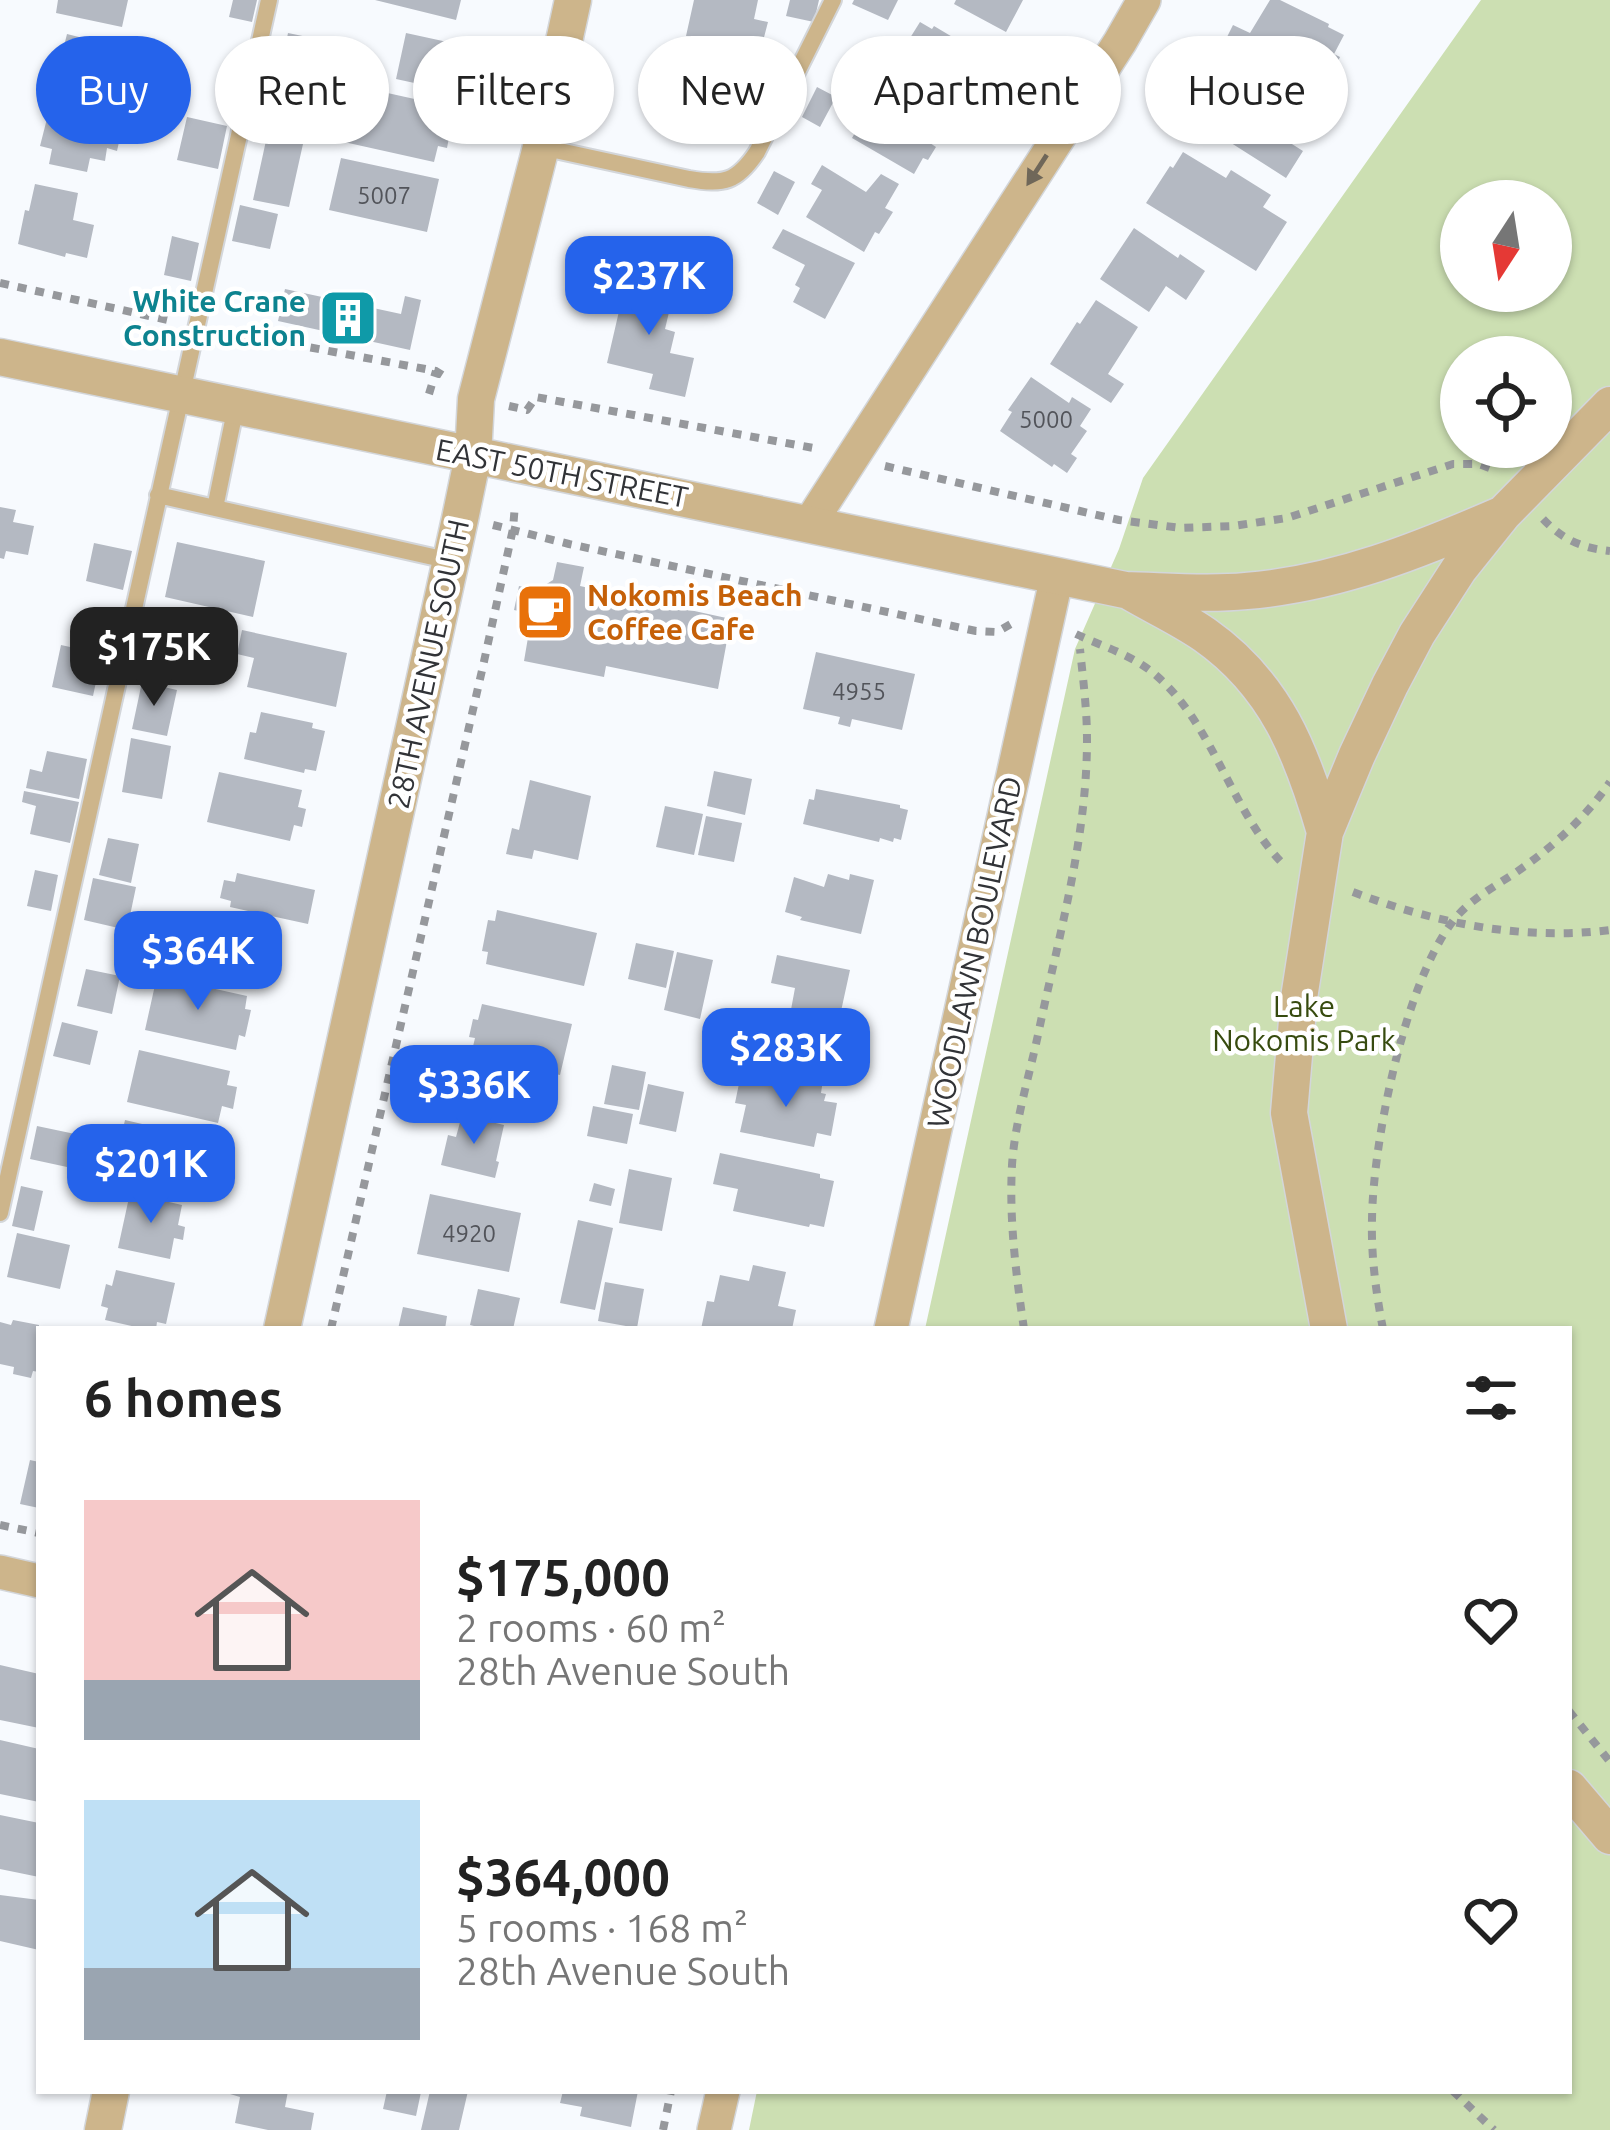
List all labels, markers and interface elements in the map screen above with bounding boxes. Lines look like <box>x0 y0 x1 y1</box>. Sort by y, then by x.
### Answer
chip: Buy <box>36 36 191 144</box>
chip: Rent <box>215 36 389 144</box>
chip: Filters <box>413 36 614 144</box>
chip: New <box>638 36 807 144</box>
chip: Apartment <box>831 36 1121 144</box>
chip: House <box>1145 36 1348 144</box>
one-way arrow <box>1027 154 1049 187</box>
north arrow <box>1440 180 1572 312</box>
map controls <box>1440 180 1572 468</box>
house number: 5007 <box>357 182 411 209</box>
pin: $237K <box>565 236 733 338</box>
text: $237K <box>592 253 706 296</box>
place label: White Crane Construction <box>123 284 306 352</box>
building icon: White Crane Construction <box>317 287 379 349</box>
button: locate <box>1440 336 1572 468</box>
house number: 5000 <box>1019 406 1073 433</box>
street label: EAST 50TH STREET <box>433 432 691 514</box>
street label: 28TH AVENUE SOUTH <box>381 516 475 812</box>
place label: Nokomis Beach Coffee Cafe <box>587 578 803 646</box>
cafe icon: Nokomis Beach Coffee Cafe <box>514 581 576 643</box>
pin: $175K <box>70 607 238 709</box>
text: $175K <box>97 624 211 667</box>
house number: 4955 <box>832 678 886 705</box>
street label: WOODLAWN BOULEVARD <box>920 773 1028 1131</box>
pin: $364K <box>114 911 282 1013</box>
text: $364K <box>141 928 255 971</box>
park label: Lake Nokomis Park <box>1212 989 1396 1057</box>
pin: $283K <box>702 1008 870 1110</box>
text: $283K <box>729 1025 843 1068</box>
pin: $336K <box>390 1045 558 1147</box>
text: $336K <box>417 1062 531 1105</box>
pin: $201K <box>67 1124 235 1226</box>
text: $201K <box>94 1141 208 1184</box>
house number: 4920 <box>442 1220 496 1247</box>
icon: filters <box>1458 1365 1524 1431</box>
text: 6 homes <box>84 1369 283 1427</box>
icon: home <box>180 1548 324 1692</box>
text: $175,000 <box>456 1548 670 1606</box>
icon: heart <box>1458 1587 1524 1653</box>
text: 2 rooms · 60 m² <box>456 1606 726 1649</box>
text: 28th Avenue South <box>456 1649 790 1692</box>
icon: home <box>180 1848 324 1992</box>
text: $364,000 <box>456 1848 670 1906</box>
icon: heart <box>1458 1887 1524 1953</box>
text: 5 rooms · 168 m² <box>456 1906 748 1949</box>
text: 28th Avenue South <box>456 1949 790 1992</box>

